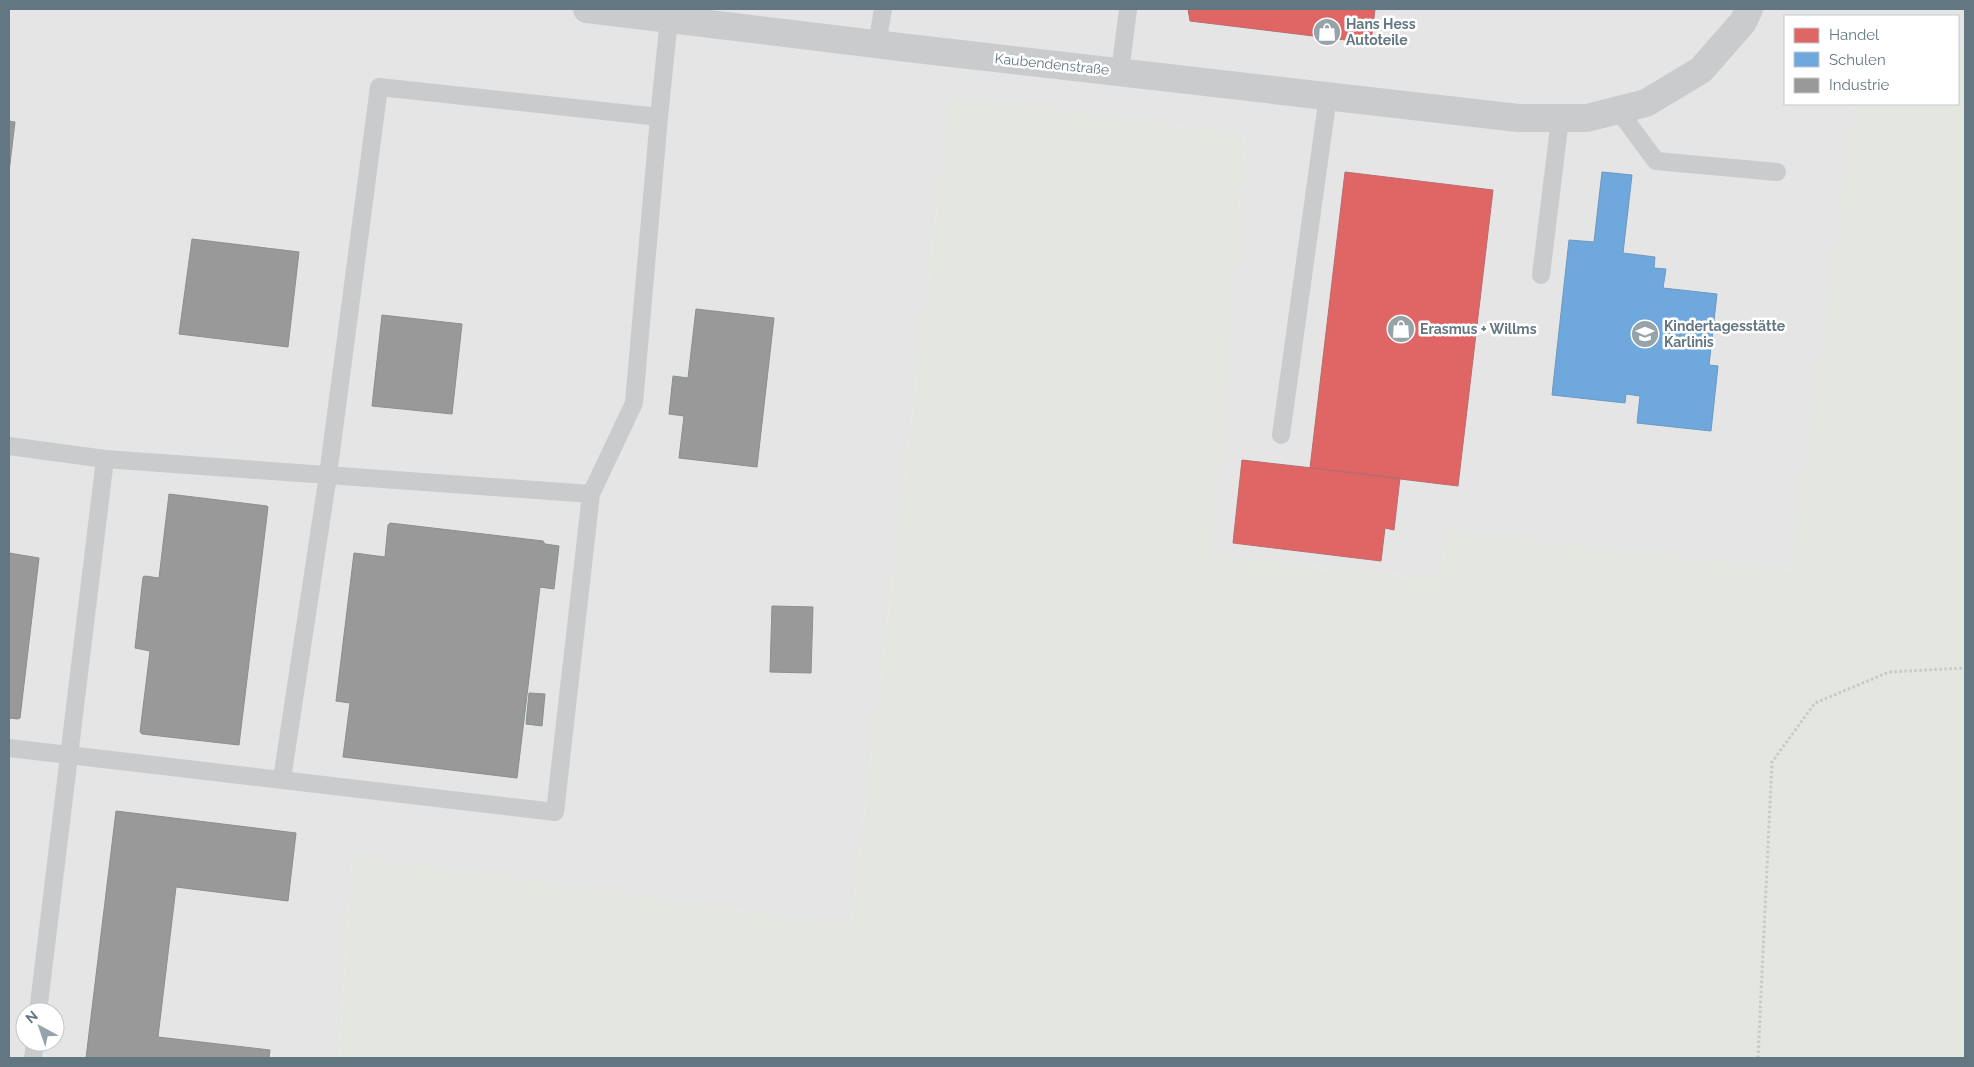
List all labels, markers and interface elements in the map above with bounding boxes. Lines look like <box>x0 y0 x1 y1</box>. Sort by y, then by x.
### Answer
legend <box>1784 15 1959 105</box>
place label: Hans Hess Autoteile <box>1346 16 1416 48</box>
shop icon: Hans Hess Autoteile <box>1312 17 1342 47</box>
text: Handel <box>1829 26 1880 44</box>
street label: Kaubendenstraße <box>994 50 1110 78</box>
text: Schulen <box>1829 51 1886 69</box>
text: Industrie <box>1829 76 1890 94</box>
shop icon: Erasmus + Willms <box>1386 314 1416 344</box>
place label: Kindertagesstätte Karlinis <box>1664 318 1786 350</box>
school or university icon: Kindertagesstätte Karlinis <box>1630 319 1660 349</box>
place label: Erasmus + Willms <box>1420 321 1537 337</box>
north arrow <box>15 1002 65 1052</box>
text: N <box>22 1007 41 1027</box>

